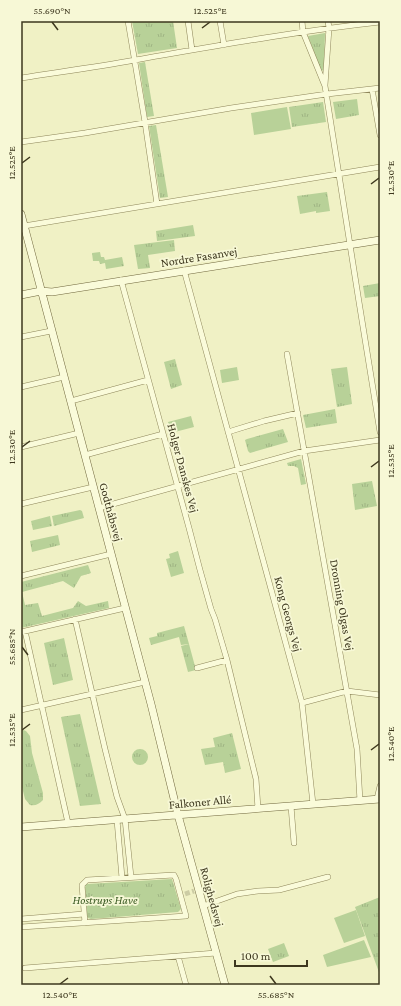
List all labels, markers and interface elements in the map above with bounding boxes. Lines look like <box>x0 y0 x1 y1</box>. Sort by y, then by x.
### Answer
text: 55.690°N <box>33 5 71 16</box>
text: 12.525°E <box>193 5 227 16</box>
text: 12.525°E <box>6 146 17 180</box>
text: 12.530°E <box>385 160 396 195</box>
street label: Nordre Fasanvej <box>160 244 238 270</box>
street label: Holger Danskes Vej <box>164 422 202 514</box>
text: 12.530°E <box>6 429 17 464</box>
text: 12.535°E <box>385 444 396 478</box>
street label: Godthåbsvej <box>96 481 126 543</box>
street label: Dronning Olgas Vej <box>327 558 357 652</box>
street label: Kong Georgs Vej <box>271 575 305 653</box>
text: 55.685°N <box>6 628 17 665</box>
text: 12.535°E <box>6 713 17 747</box>
text: 12.540°E <box>385 726 396 761</box>
street label: Falkoner Allé <box>168 792 232 812</box>
street label: Rolighedsvej <box>197 866 227 928</box>
park label: Hostrups Have <box>72 893 138 907</box>
scale bar <box>235 942 307 968</box>
text: 100 m <box>241 949 271 963</box>
text: 12.540°E <box>43 989 78 1000</box>
text: 55.685°N <box>258 989 295 1000</box>

